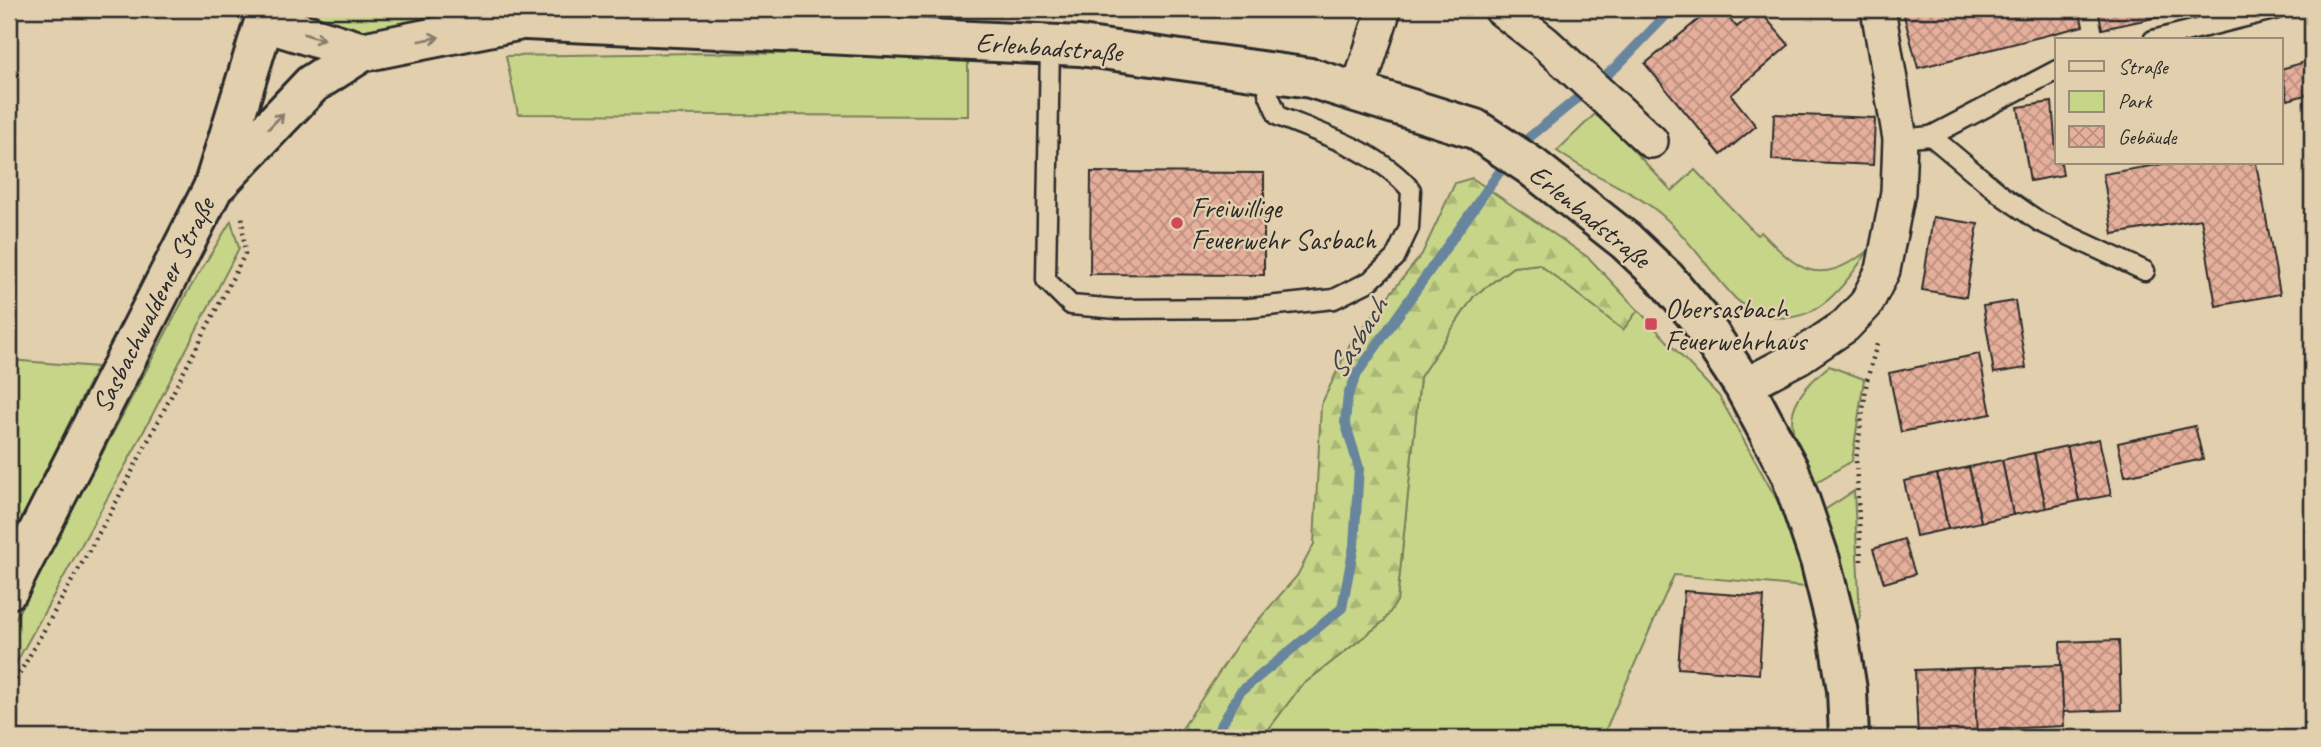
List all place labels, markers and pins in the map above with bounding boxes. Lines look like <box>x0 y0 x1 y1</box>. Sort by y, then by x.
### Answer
place label: Freiwillige Feuerwehr Sasbach <box>1191 190 1377 257</box>
marker: Freiwillige Feuerwehr Sasbach <box>1169 215 1185 231</box>
place label: Obersasbach Feuerwehrhaus <box>1665 291 1809 358</box>
marker: Obersasbach Feuerwehrhaus <box>1643 316 1659 332</box>

